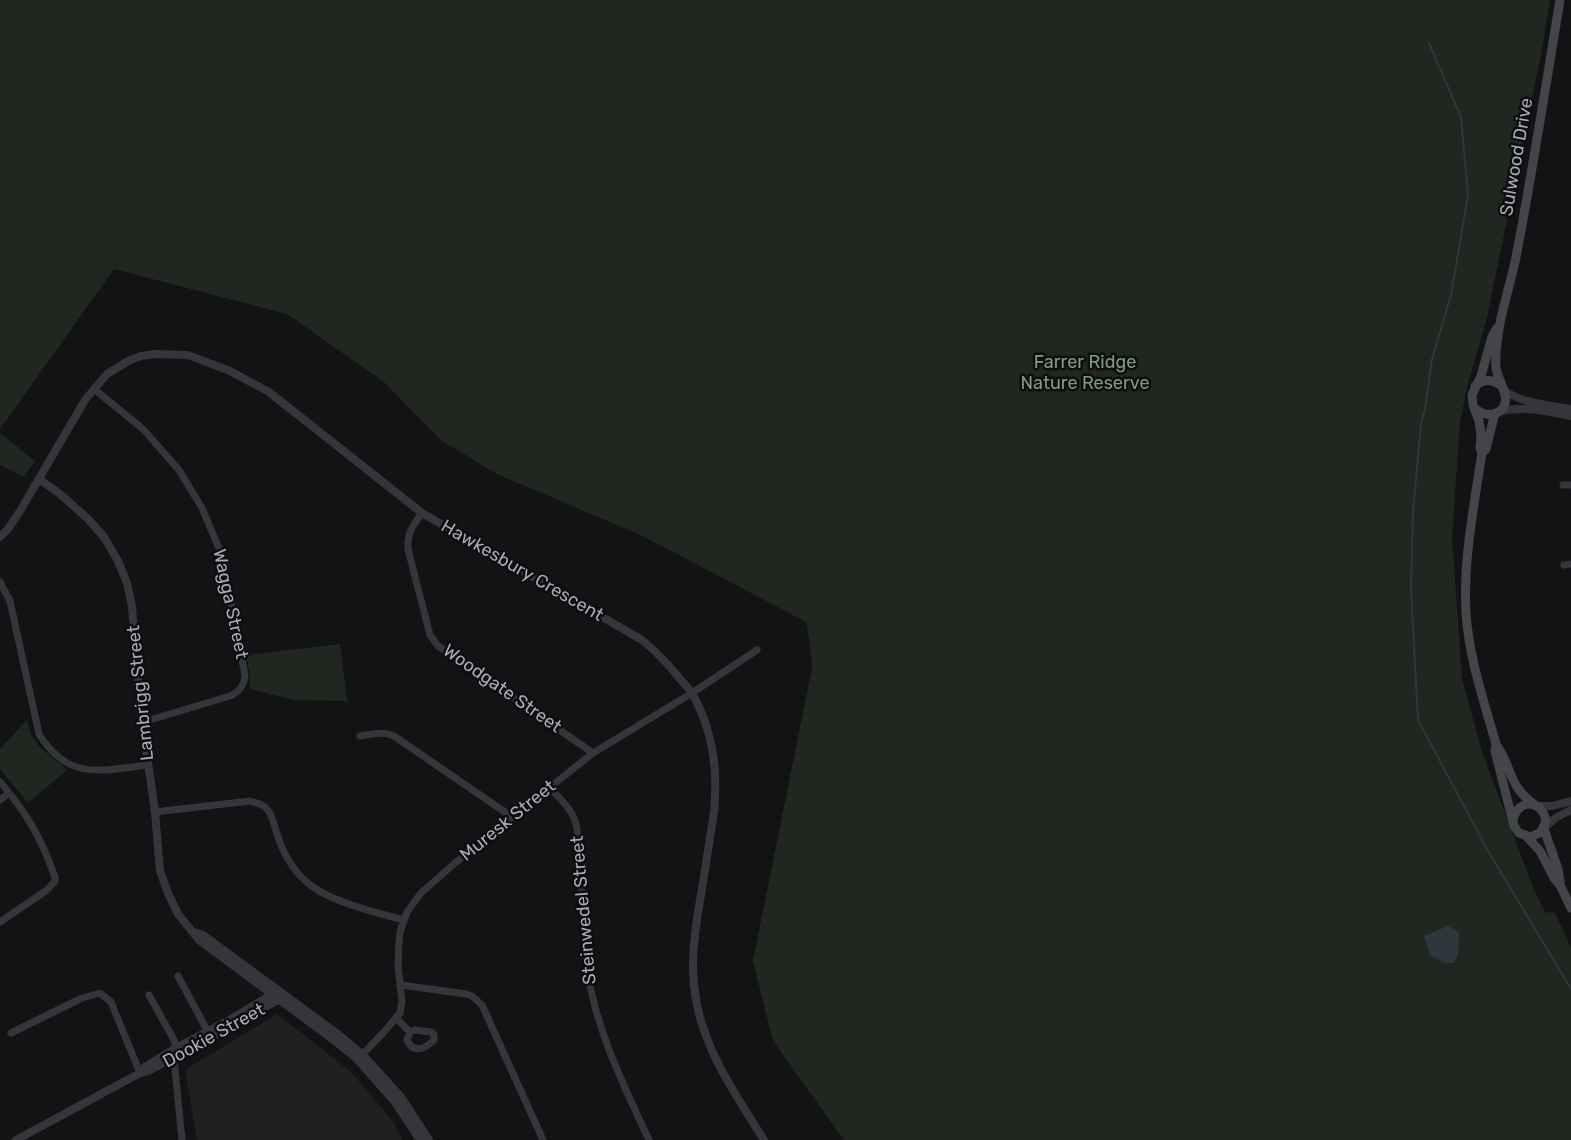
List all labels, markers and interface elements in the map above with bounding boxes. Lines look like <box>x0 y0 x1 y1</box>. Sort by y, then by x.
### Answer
street label: Sulwood Drive <box>1496 96 1538 218</box>
park label: Farrer Ridge Nature Reserve <box>1021 352 1149 394</box>
street label: Hawkesbury Crescent <box>437 516 607 626</box>
street label: Wagga Street <box>208 547 252 661</box>
street label: Lambrigg Street <box>123 624 159 762</box>
street label: Woodgate Street <box>439 640 565 738</box>
street label: Muresk Street <box>456 776 560 866</box>
street label: Steinwedel Street <box>567 835 601 985</box>
street label: Dookie Street <box>159 999 269 1073</box>

